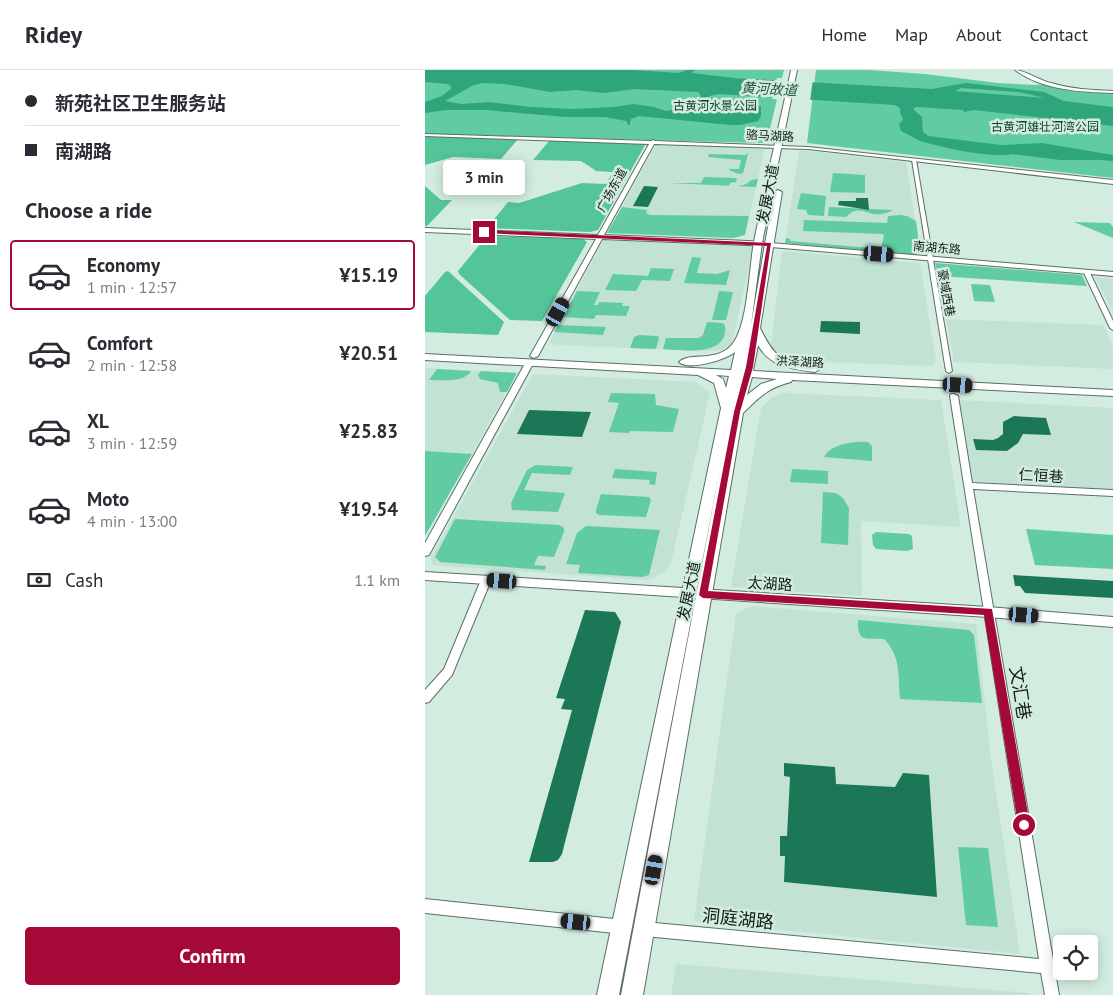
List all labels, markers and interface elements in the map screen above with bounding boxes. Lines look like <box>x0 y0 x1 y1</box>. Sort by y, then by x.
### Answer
text: Ridey <box>25 19 82 50</box>
text: Home <box>821 23 867 46</box>
text: Map <box>895 23 928 46</box>
text: About <box>956 23 1002 46</box>
text: Contact <box>1030 23 1088 46</box>
water label: 黄河故道 <box>741 79 799 100</box>
text: 新苑社区卫生服务站 <box>55 91 226 115</box>
park label: 古黄河水景公园 <box>673 98 757 113</box>
park label: 古黄河雄壮河湾公园 <box>991 119 1099 134</box>
street label: 骆马湖路 <box>746 127 794 144</box>
text: 南湖路 <box>55 139 112 163</box>
callout: 3 min <box>443 160 525 194</box>
street label: 发展大道 <box>752 163 783 225</box>
street label: 广场东道 <box>593 165 630 214</box>
text: 3 min <box>464 167 504 187</box>
text: Choose a ride <box>25 196 152 224</box>
route end <box>473 221 495 243</box>
street label: 南湖东路 <box>912 238 962 257</box>
car <box>863 245 894 263</box>
icon: car <box>27 253 72 298</box>
text: Economy <box>87 253 160 277</box>
text: ¥15.19 <box>339 263 398 287</box>
street label: 豪域西巷 <box>935 268 958 318</box>
text: 1 min · 12:57 <box>87 277 177 297</box>
car <box>544 295 571 329</box>
icon: car <box>27 331 72 376</box>
text: Comfort <box>87 331 153 355</box>
text: ¥20.51 <box>339 341 398 365</box>
street label: 洪泽湖路 <box>776 353 824 370</box>
text: 2 min · 12:58 <box>87 355 177 375</box>
car <box>942 377 973 393</box>
icon: car <box>27 409 72 454</box>
text: XL <box>87 409 109 433</box>
text: ¥25.83 <box>339 419 398 443</box>
text: 3 min · 12:59 <box>87 433 177 453</box>
street label: 仁恒巷 <box>1018 465 1064 486</box>
icon: car <box>27 487 72 532</box>
text: Moto <box>87 487 129 511</box>
text: ¥19.54 <box>339 497 398 521</box>
text: 4 min · 13:00 <box>87 511 177 531</box>
street label: 发展大道 <box>673 560 704 622</box>
icon: cash <box>25 566 53 594</box>
text: Cash <box>65 568 103 592</box>
text: 1.1 km <box>354 570 400 590</box>
car <box>486 572 517 590</box>
street label: 太湖路 <box>747 573 793 594</box>
car <box>1008 606 1039 624</box>
street label: 文汇巷 <box>1005 664 1036 721</box>
route start <box>1013 814 1035 836</box>
car <box>644 854 663 886</box>
street label: 洞庭湖路 <box>701 903 775 934</box>
car <box>560 913 591 931</box>
button: Confirm <box>25 927 400 985</box>
map controls <box>1053 935 1098 980</box>
button: locate <box>1053 935 1098 980</box>

